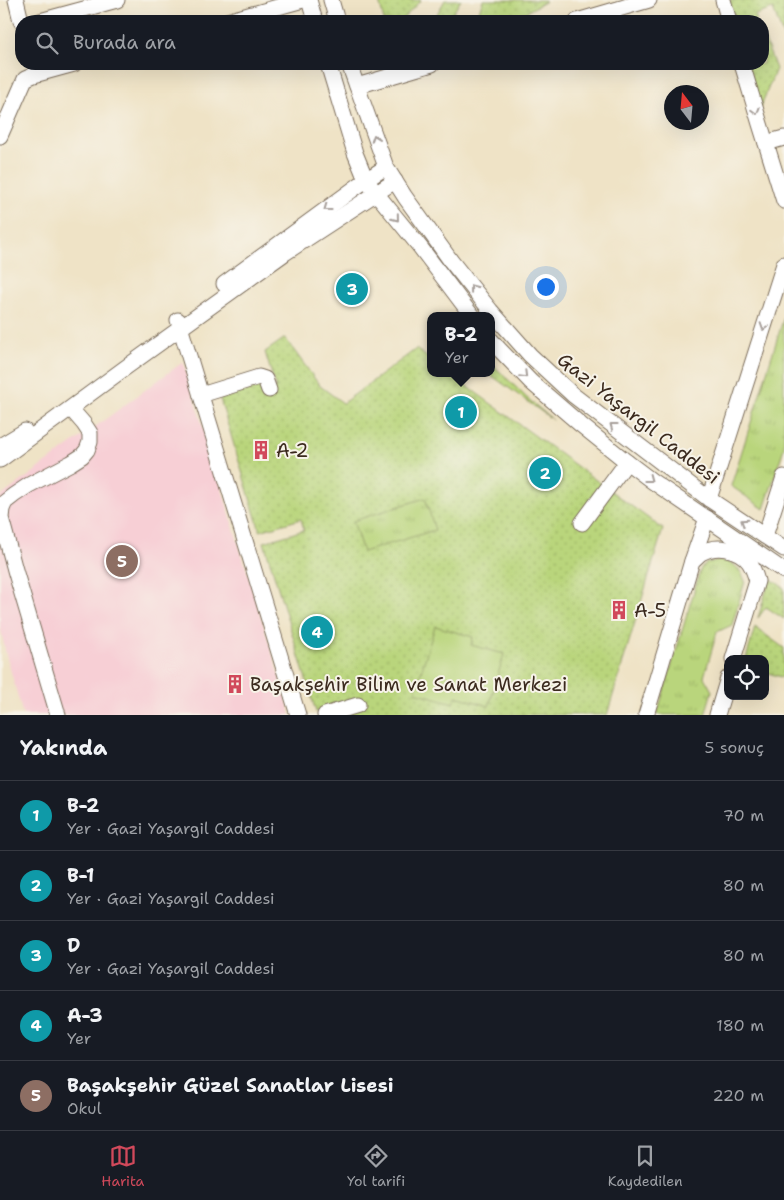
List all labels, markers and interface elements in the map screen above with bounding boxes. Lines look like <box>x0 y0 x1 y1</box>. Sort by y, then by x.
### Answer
search box <box>15 15 769 70</box>
icon: search <box>33 29 61 57</box>
text: Burada ara <box>73 30 176 55</box>
north arrow <box>664 85 709 130</box>
one-way arrow <box>750 106 760 114</box>
one-way arrow <box>371 134 381 143</box>
one-way arrow <box>324 203 333 211</box>
one-way arrow <box>391 213 400 222</box>
pin: 3 <box>336 270 368 308</box>
your location <box>533 274 559 300</box>
one-way arrow <box>470 285 478 294</box>
popup <box>427 312 495 377</box>
text: B-2 <box>445 322 477 347</box>
one-way arrow <box>760 322 770 331</box>
text: Yer <box>445 347 469 368</box>
street label: Gazi Yaşargil Caddesi <box>552 347 725 490</box>
one-way arrow <box>518 369 527 378</box>
pin: 1 <box>445 393 477 431</box>
one-way arrow <box>609 423 619 432</box>
place label: A-2 <box>276 438 309 463</box>
building icon: A-2 <box>250 439 272 461</box>
pin: 2 <box>529 454 561 492</box>
one-way arrow <box>643 473 652 481</box>
one-way arrow <box>740 519 749 528</box>
pin: 5 <box>106 542 138 580</box>
place label: A-5 <box>634 598 666 623</box>
building icon: A-5 <box>608 599 630 621</box>
pin: 4 <box>301 613 333 651</box>
map controls <box>724 655 769 700</box>
button: locate <box>724 655 769 700</box>
place label: Başakşehir Bilim ve Sanat Merkezi <box>250 672 567 697</box>
building icon: Başakşehir Bilim ve Sanat Merkezi <box>224 673 246 695</box>
text: Yakında <box>20 734 107 762</box>
text: 5 sonuç <box>705 737 764 758</box>
text: B-2 <box>67 793 99 818</box>
text: 1 <box>32 805 40 826</box>
text: 70 m <box>723 805 764 826</box>
text: Yer · Gazi Yaşargil Caddesi <box>67 818 275 839</box>
text: B-1 <box>67 863 94 888</box>
text: 2 <box>30 875 42 896</box>
text: 80 m <box>723 875 764 896</box>
text: Yer · Gazi Yaşargil Caddesi <box>67 888 275 909</box>
text: D <box>67 933 80 958</box>
text: 3 <box>30 945 42 966</box>
text: 80 m <box>723 945 764 966</box>
text: Yer · Gazi Yaşargil Caddesi <box>67 958 275 979</box>
text: A-3 <box>67 1003 103 1028</box>
text: 4 <box>30 1015 42 1036</box>
text: 180 m <box>716 1015 764 1036</box>
text: Yer <box>67 1028 91 1049</box>
text: Başakşehir Güzel Sanatlar Lisesi <box>67 1073 393 1098</box>
text: 5 <box>31 1085 41 1106</box>
text: 220 m <box>712 1085 764 1106</box>
text: Okul <box>67 1098 101 1119</box>
tab: Harita <box>101 1142 144 1190</box>
tab: Yol tarifi <box>347 1142 405 1190</box>
tab: Kaydedilen <box>608 1142 683 1190</box>

